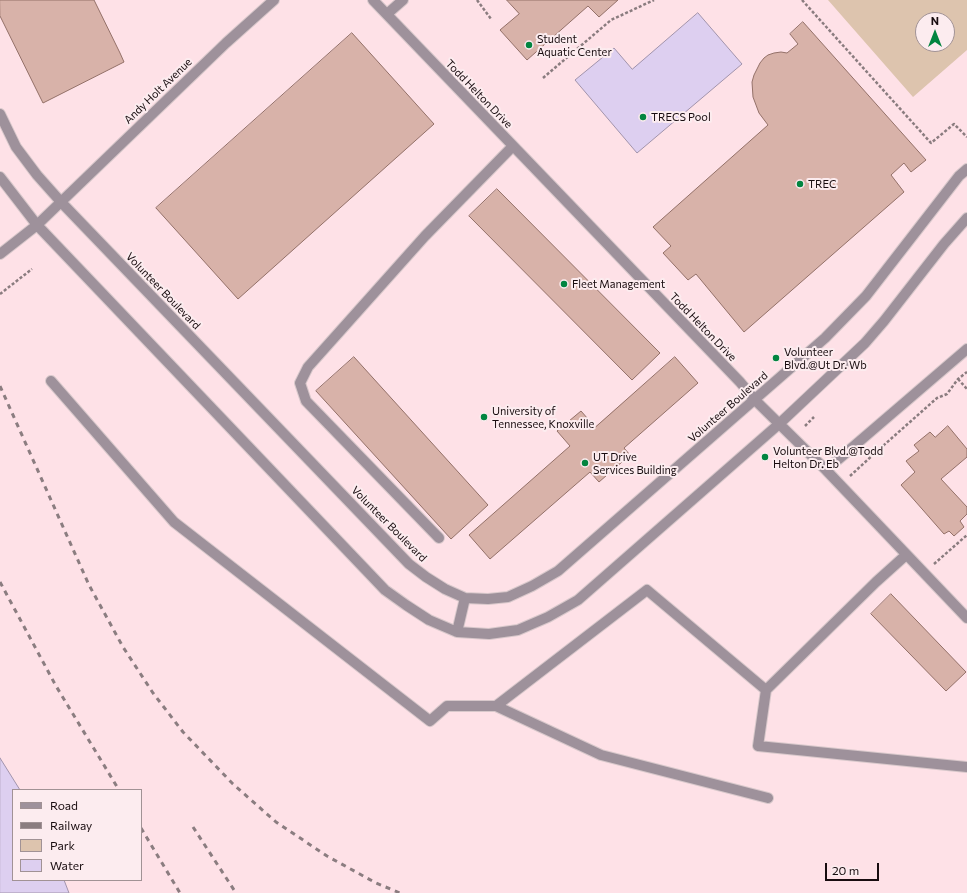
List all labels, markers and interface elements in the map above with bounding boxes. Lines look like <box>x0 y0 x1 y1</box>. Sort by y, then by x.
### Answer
north arrow <box>915 12 955 52</box>
text: N <box>931 14 939 27</box>
place label: Student Aquatic Center <box>537 32 612 58</box>
marker: Student Aquatic Center <box>524 40 534 50</box>
street label: Andy Holt Avenue <box>121 55 195 127</box>
street label: Todd Helton Drive <box>443 57 515 131</box>
place label: TRECS Pool <box>651 110 711 124</box>
marker: TRECS Pool <box>638 112 648 122</box>
place label: TREC <box>808 177 836 191</box>
marker: TREC <box>795 179 805 189</box>
street label: Volunteer Boulevard <box>123 250 203 332</box>
place label: Fleet Management <box>572 277 665 291</box>
marker: Fleet Management <box>559 279 569 289</box>
street label: Todd Helton Drive <box>667 290 739 364</box>
place label: Volunteer Blvd.@Ut Dr. Wb <box>784 345 867 371</box>
marker: Volunteer Blvd.@Ut Dr. Wb <box>771 353 781 363</box>
street label: Volunteer Boulevard <box>685 369 771 445</box>
place label: University of Tennessee, Knoxville <box>492 404 594 430</box>
marker: University of Tennessee, Knoxville <box>479 412 489 422</box>
place label: Volunteer Blvd.@Todd Helton Dr. Eb <box>773 444 883 470</box>
place label: UT Drive Services Building <box>593 450 677 476</box>
marker: Volunteer Blvd.@Todd Helton Dr. Eb <box>760 452 770 462</box>
marker: UT Drive Services Building <box>580 458 590 468</box>
street label: Volunteer Boulevard <box>349 484 429 564</box>
legend <box>12 789 142 881</box>
text: Road <box>50 798 78 812</box>
text: Railway <box>50 818 92 832</box>
text: Park <box>50 838 75 852</box>
scale bar <box>827 855 881 881</box>
text: Water <box>50 858 84 872</box>
text: 20 m <box>832 863 859 877</box>

